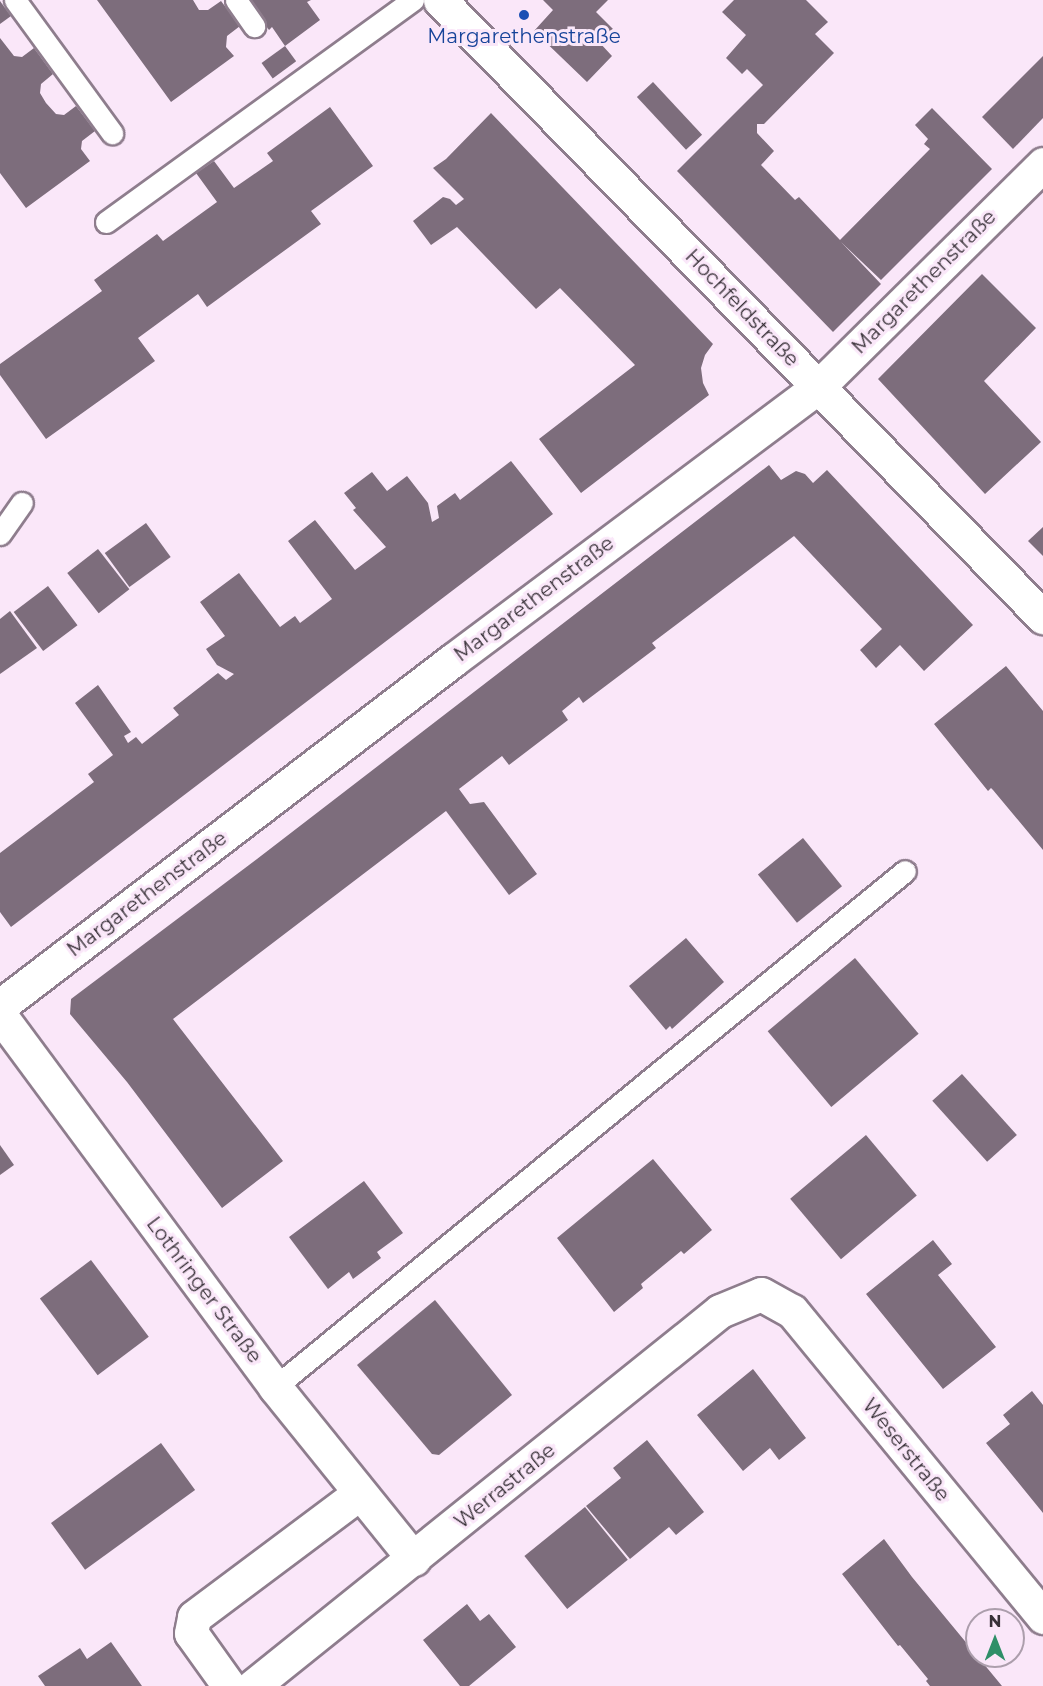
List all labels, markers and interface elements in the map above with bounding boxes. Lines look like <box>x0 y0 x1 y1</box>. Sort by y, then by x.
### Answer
marker: Margarethenstraße <box>517 8 531 22</box>
place label: Margarethenstraße <box>427 24 621 48</box>
street label: Margarethenstraße <box>847 205 1001 359</box>
street label: Hochfeldstraße <box>680 244 804 372</box>
street label: Margarethenstraße <box>449 531 619 667</box>
street label: Margarethenstraße <box>62 826 232 962</box>
street label: Lothringer Straße <box>141 1212 267 1368</box>
street label: Weserstraße <box>857 1394 955 1506</box>
street label: Werrastraße <box>450 1438 560 1534</box>
north arrow <box>965 1608 1025 1668</box>
text: N <box>989 1612 1001 1631</box>

